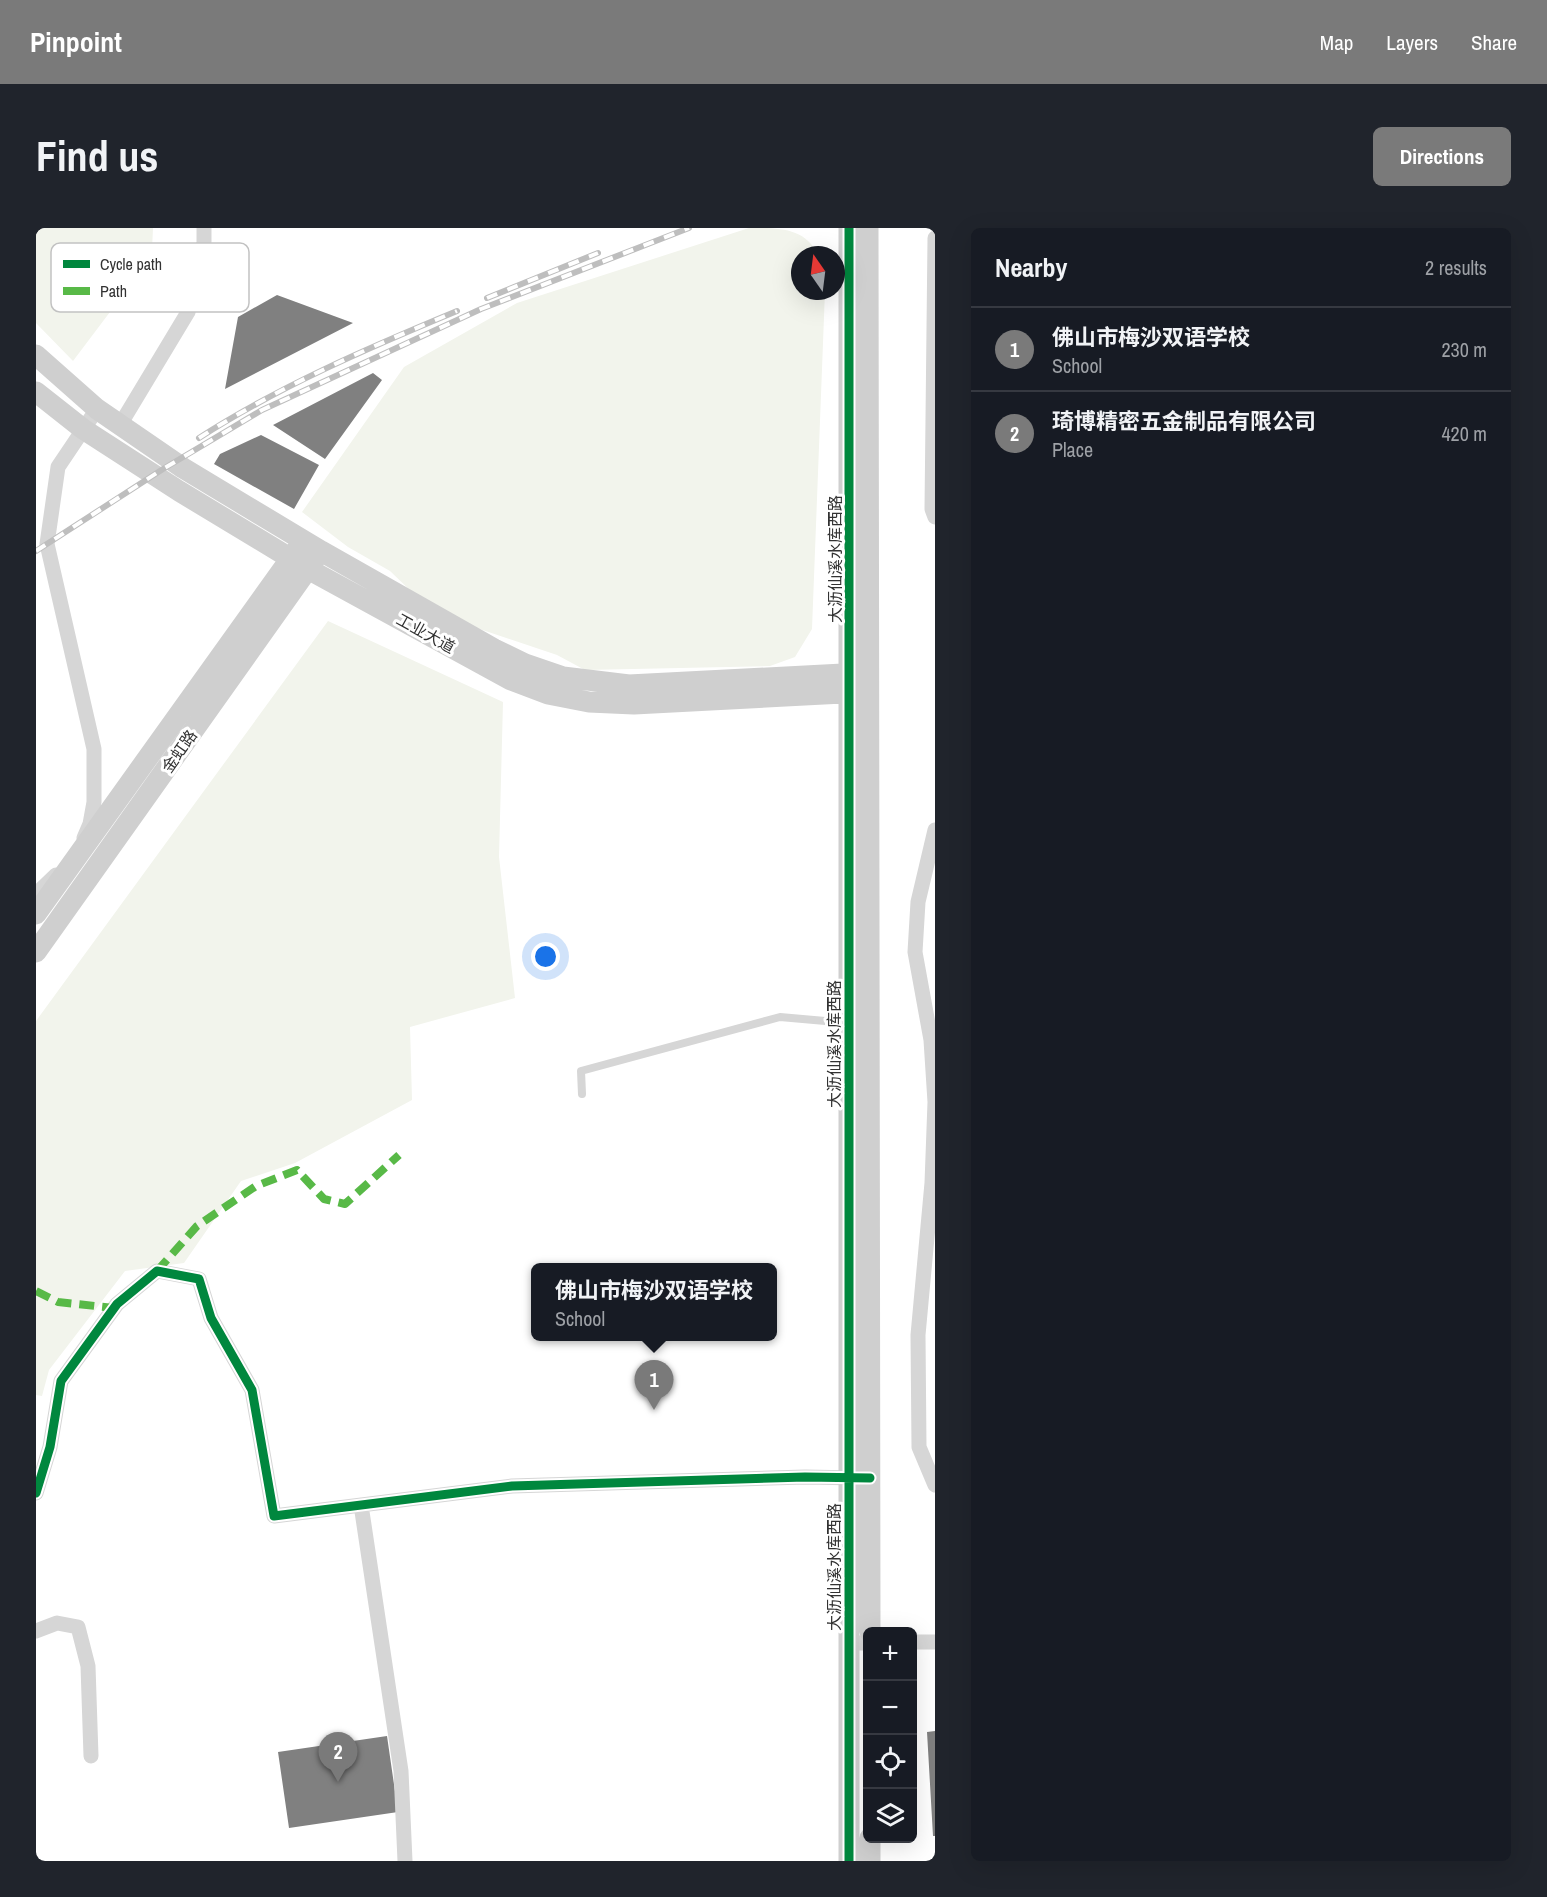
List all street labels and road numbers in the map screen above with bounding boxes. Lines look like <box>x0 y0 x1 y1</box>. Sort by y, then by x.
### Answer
street label: 大沥仙溪水库西路 <box>824 495 846 623</box>
street label: 工业大道 <box>393 608 459 658</box>
street label: 金虹路 <box>156 725 202 777</box>
street label: 大沥仙溪水库西路 <box>823 980 845 1108</box>
street label: 大沥仙溪水库西路 <box>823 1503 845 1631</box>

